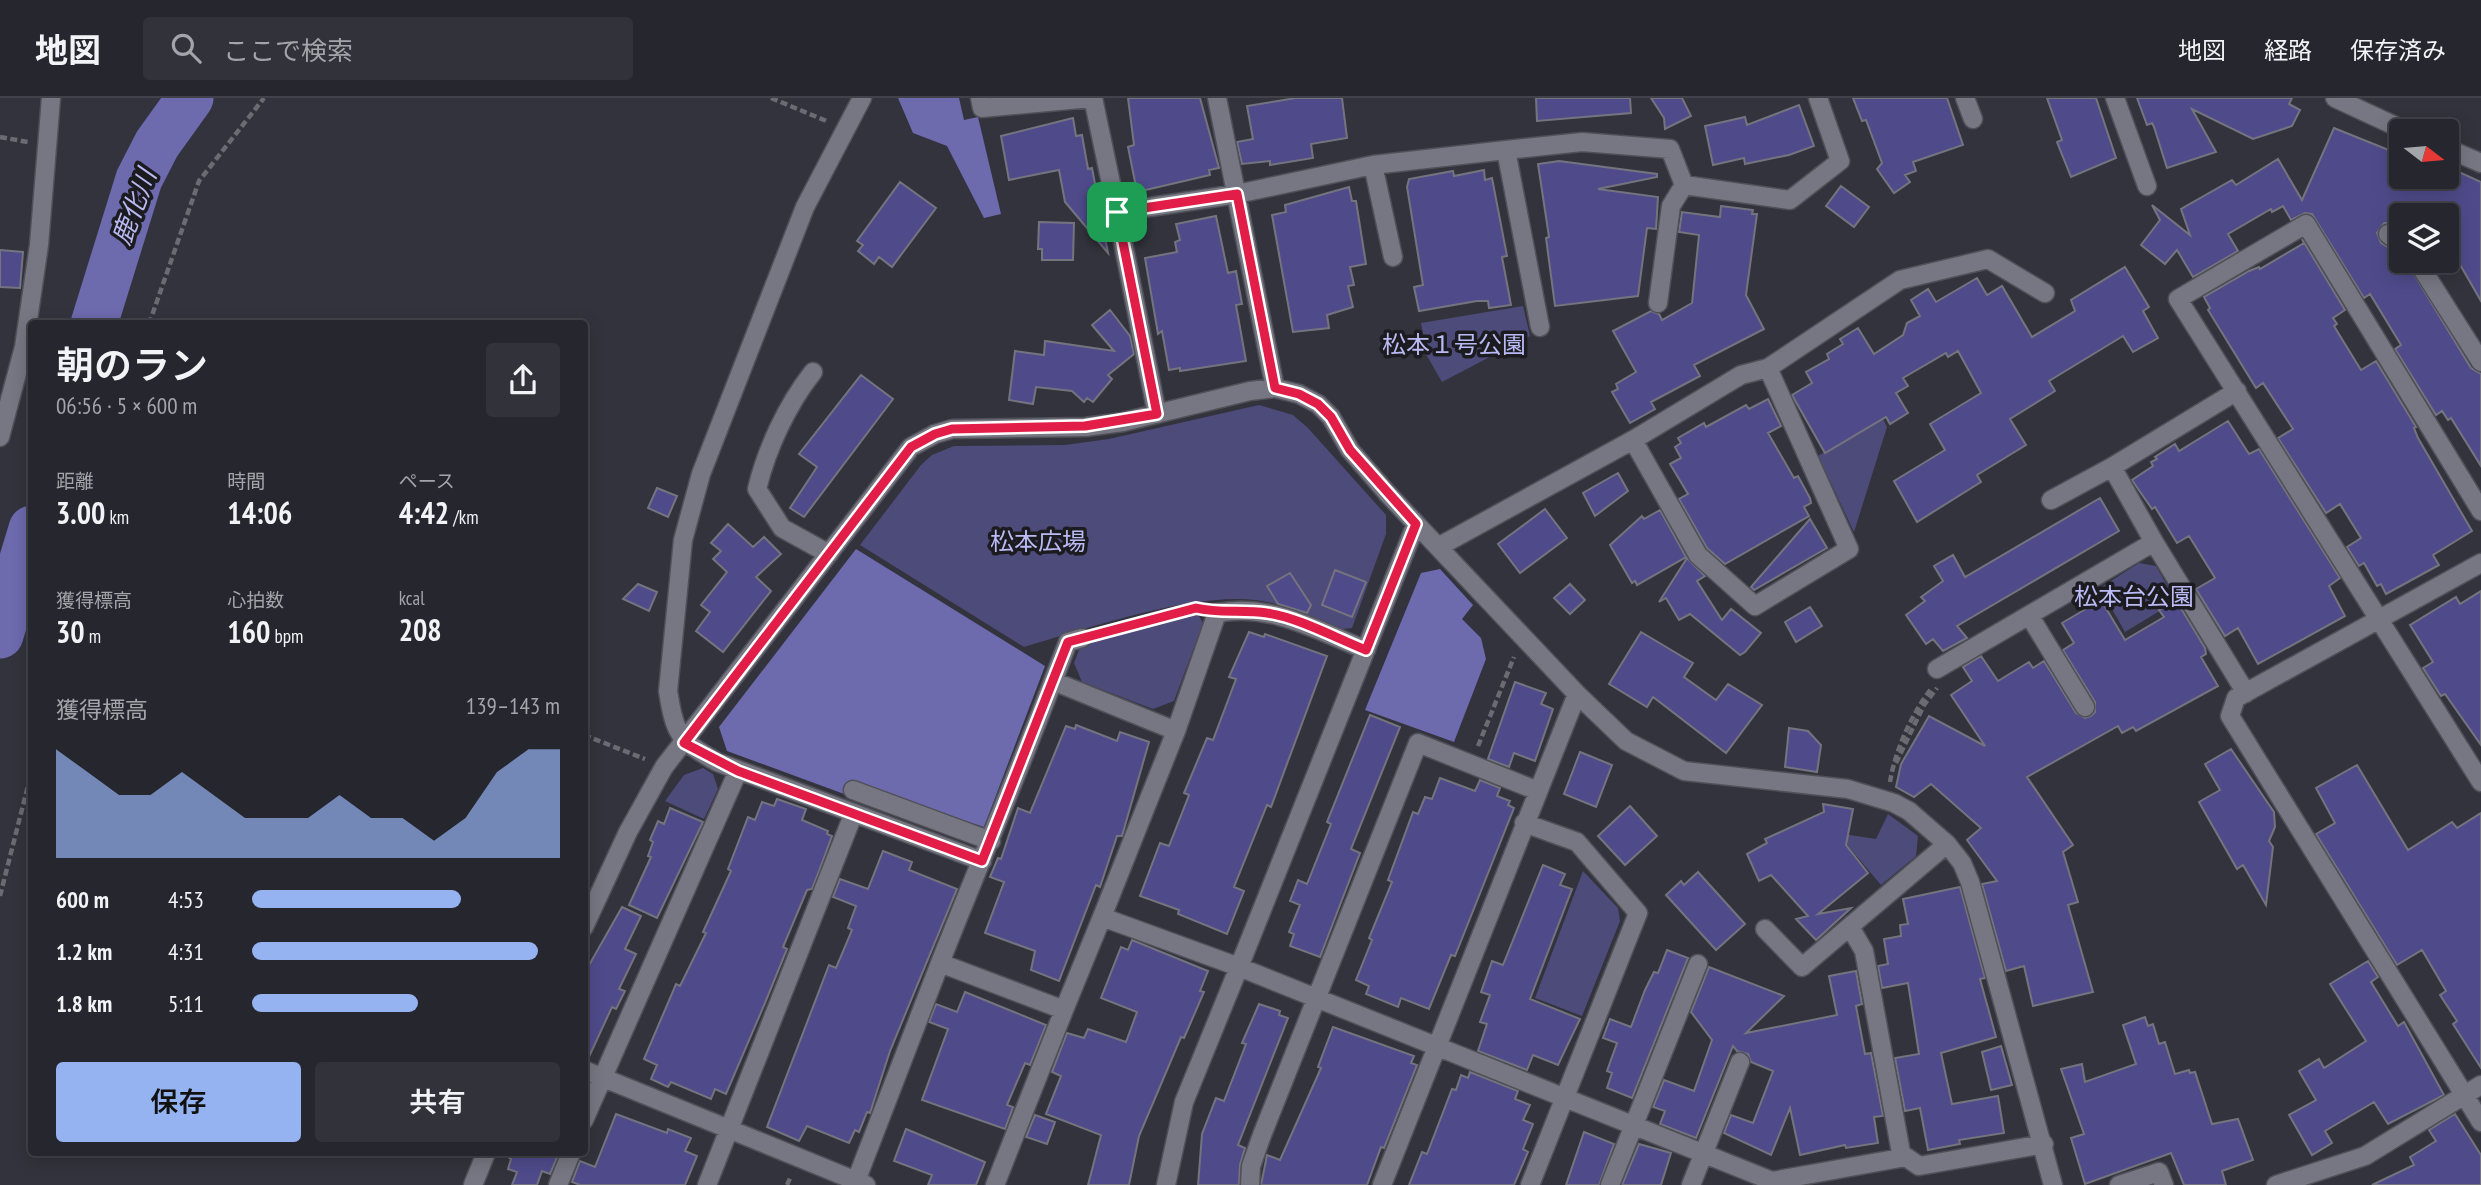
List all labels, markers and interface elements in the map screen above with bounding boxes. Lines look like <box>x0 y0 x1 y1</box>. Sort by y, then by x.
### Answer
search box <box>143 17 633 80</box>
text: 地図 <box>35 28 101 71</box>
icon: search <box>167 29 205 67</box>
text: ここで検索 <box>223 34 353 67</box>
text: 地図 <box>2178 35 2226 66</box>
text: 経路 <box>2264 35 2312 66</box>
text: 保存済み <box>2350 35 2446 66</box>
north arrow <box>2389 119 2459 189</box>
map controls <box>2389 119 2459 273</box>
water label: 鹿化川 <box>104 162 164 249</box>
pin <box>1087 182 1147 242</box>
icon: arrive <box>1098 193 1136 231</box>
button: layers <box>2389 203 2459 273</box>
park label: 松本１号公園 <box>1382 329 1526 360</box>
text: 朝のラン <box>56 340 208 389</box>
button: share <box>486 343 560 417</box>
text: 06:56 · 5 × 600 m <box>56 391 197 420</box>
text: 距離 <box>56 469 94 493</box>
text: 時間 <box>227 469 265 493</box>
text: ペース <box>399 469 455 493</box>
text: 3.00 <box>56 493 105 532</box>
text: 14:06 <box>227 493 292 532</box>
text: 4:42 <box>399 493 449 532</box>
text: km <box>105 505 129 529</box>
text: /km <box>449 505 479 529</box>
park label: 松本広場 <box>990 526 1086 557</box>
park label: 松本台公園 <box>2074 581 2194 612</box>
text: kcal <box>399 586 425 610</box>
text: 獲得標高 <box>56 588 132 612</box>
text: 心拍数 <box>227 588 284 612</box>
text: 208 <box>399 610 442 649</box>
text: 30 <box>56 612 85 651</box>
text: 160 <box>227 612 270 651</box>
text: m <box>85 624 101 648</box>
text: bpm <box>270 624 303 648</box>
text: 139–143 m <box>466 691 560 720</box>
text: 獲得標高 <box>56 695 148 724</box>
text: 600 m <box>56 885 109 914</box>
text: 4:53 <box>168 885 204 914</box>
text: 1.2 km <box>56 937 112 966</box>
text: 4:31 <box>168 937 204 966</box>
text: 1.8 km <box>56 989 112 1018</box>
text: 5:11 <box>168 989 204 1018</box>
button: 保存 <box>56 1062 301 1142</box>
button: 共有 <box>315 1062 560 1142</box>

